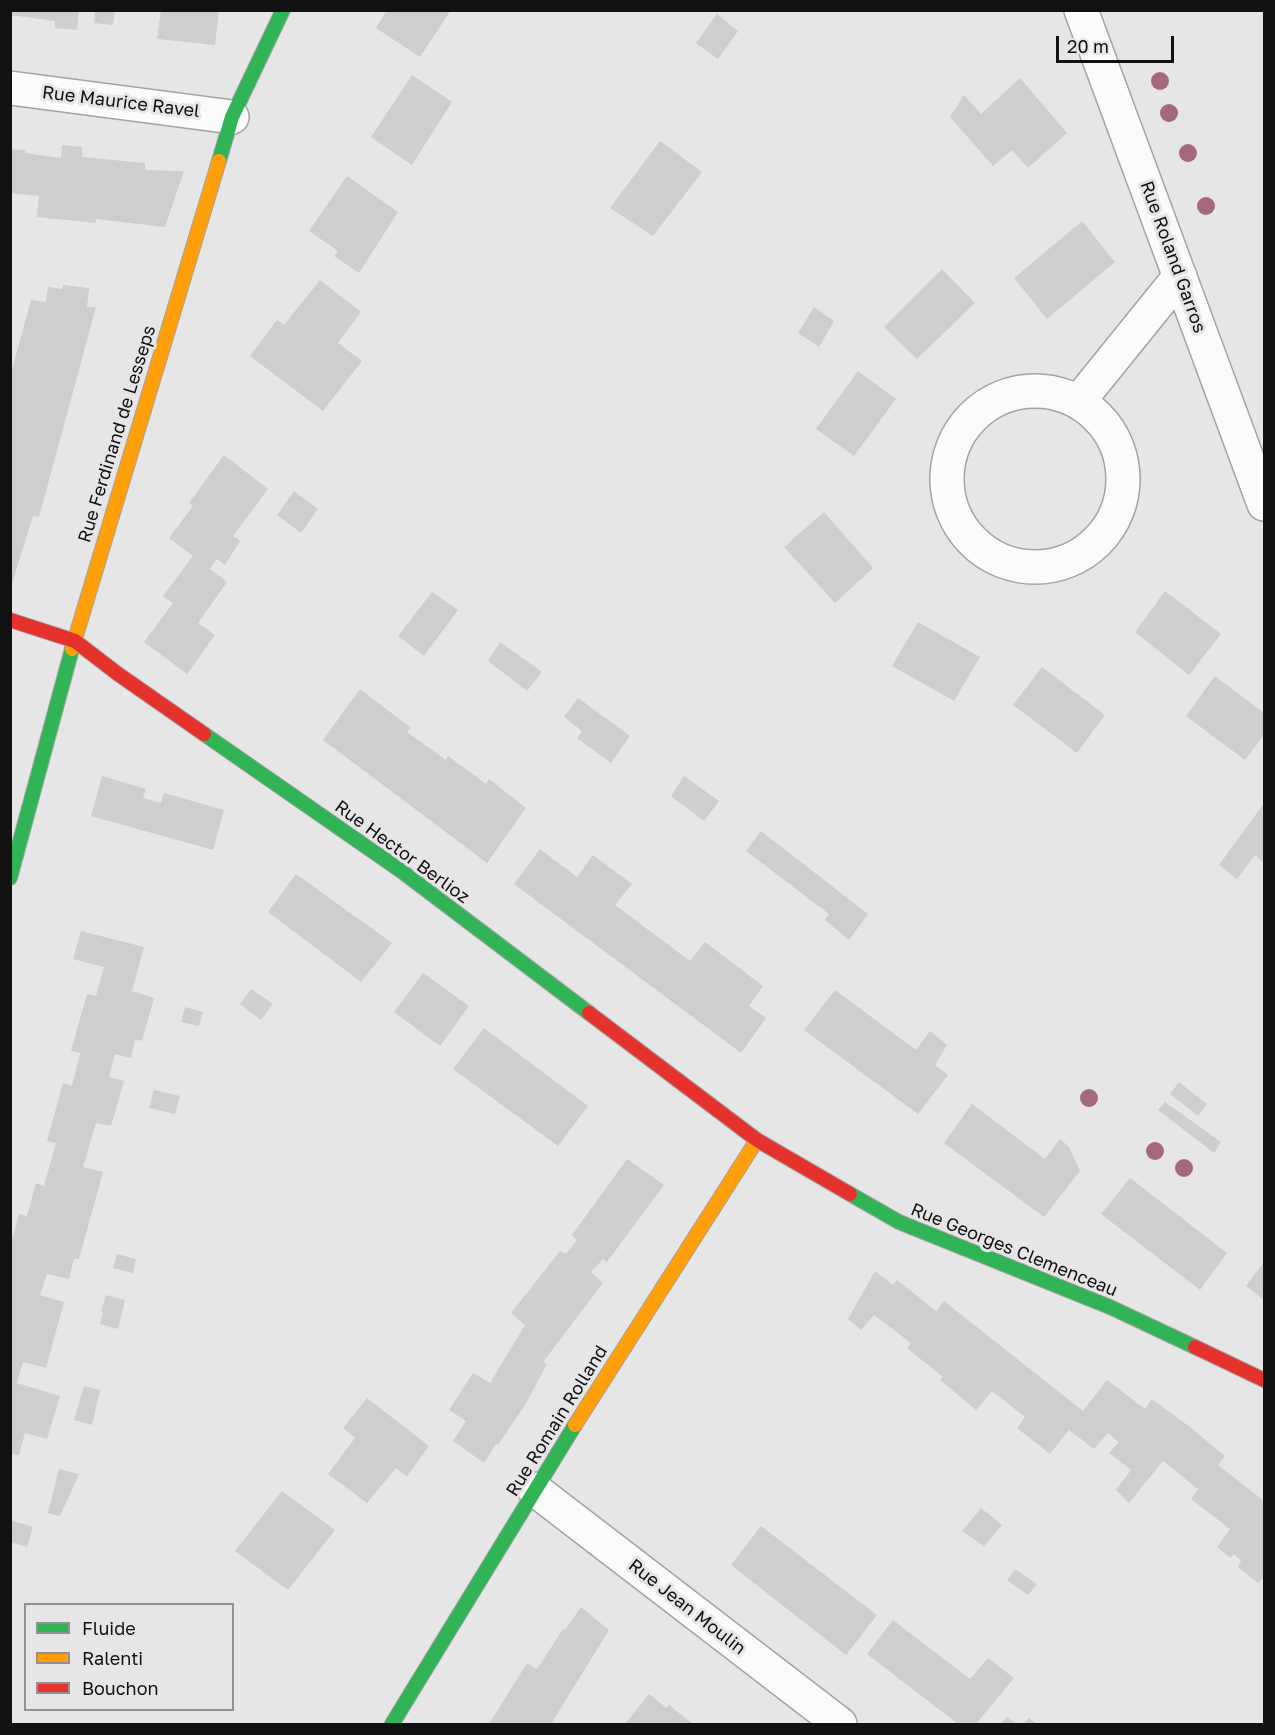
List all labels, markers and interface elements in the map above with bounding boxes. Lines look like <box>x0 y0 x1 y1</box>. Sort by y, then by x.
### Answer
scale bar <box>1059 24 1178 62</box>
text: 20 m <box>1067 35 1109 57</box>
street label: Rue Maurice Ravel <box>41 82 201 122</box>
street label: Rue Roland Garros <box>1135 178 1211 336</box>
street label: Rue Ferdinand de Lesseps <box>74 323 160 545</box>
street label: Rue Hector Berlioz <box>330 796 474 908</box>
street label: Rue Georges Clemenceau <box>907 1199 1121 1301</box>
street label: Rue Romain Rolland <box>502 1342 612 1500</box>
street label: Rue Jean Moulin <box>624 1555 750 1659</box>
legend <box>24 1603 234 1711</box>
text: Fluide <box>82 1617 136 1639</box>
text: Ralenti <box>82 1647 143 1669</box>
text: Bouchon <box>82 1677 159 1699</box>

